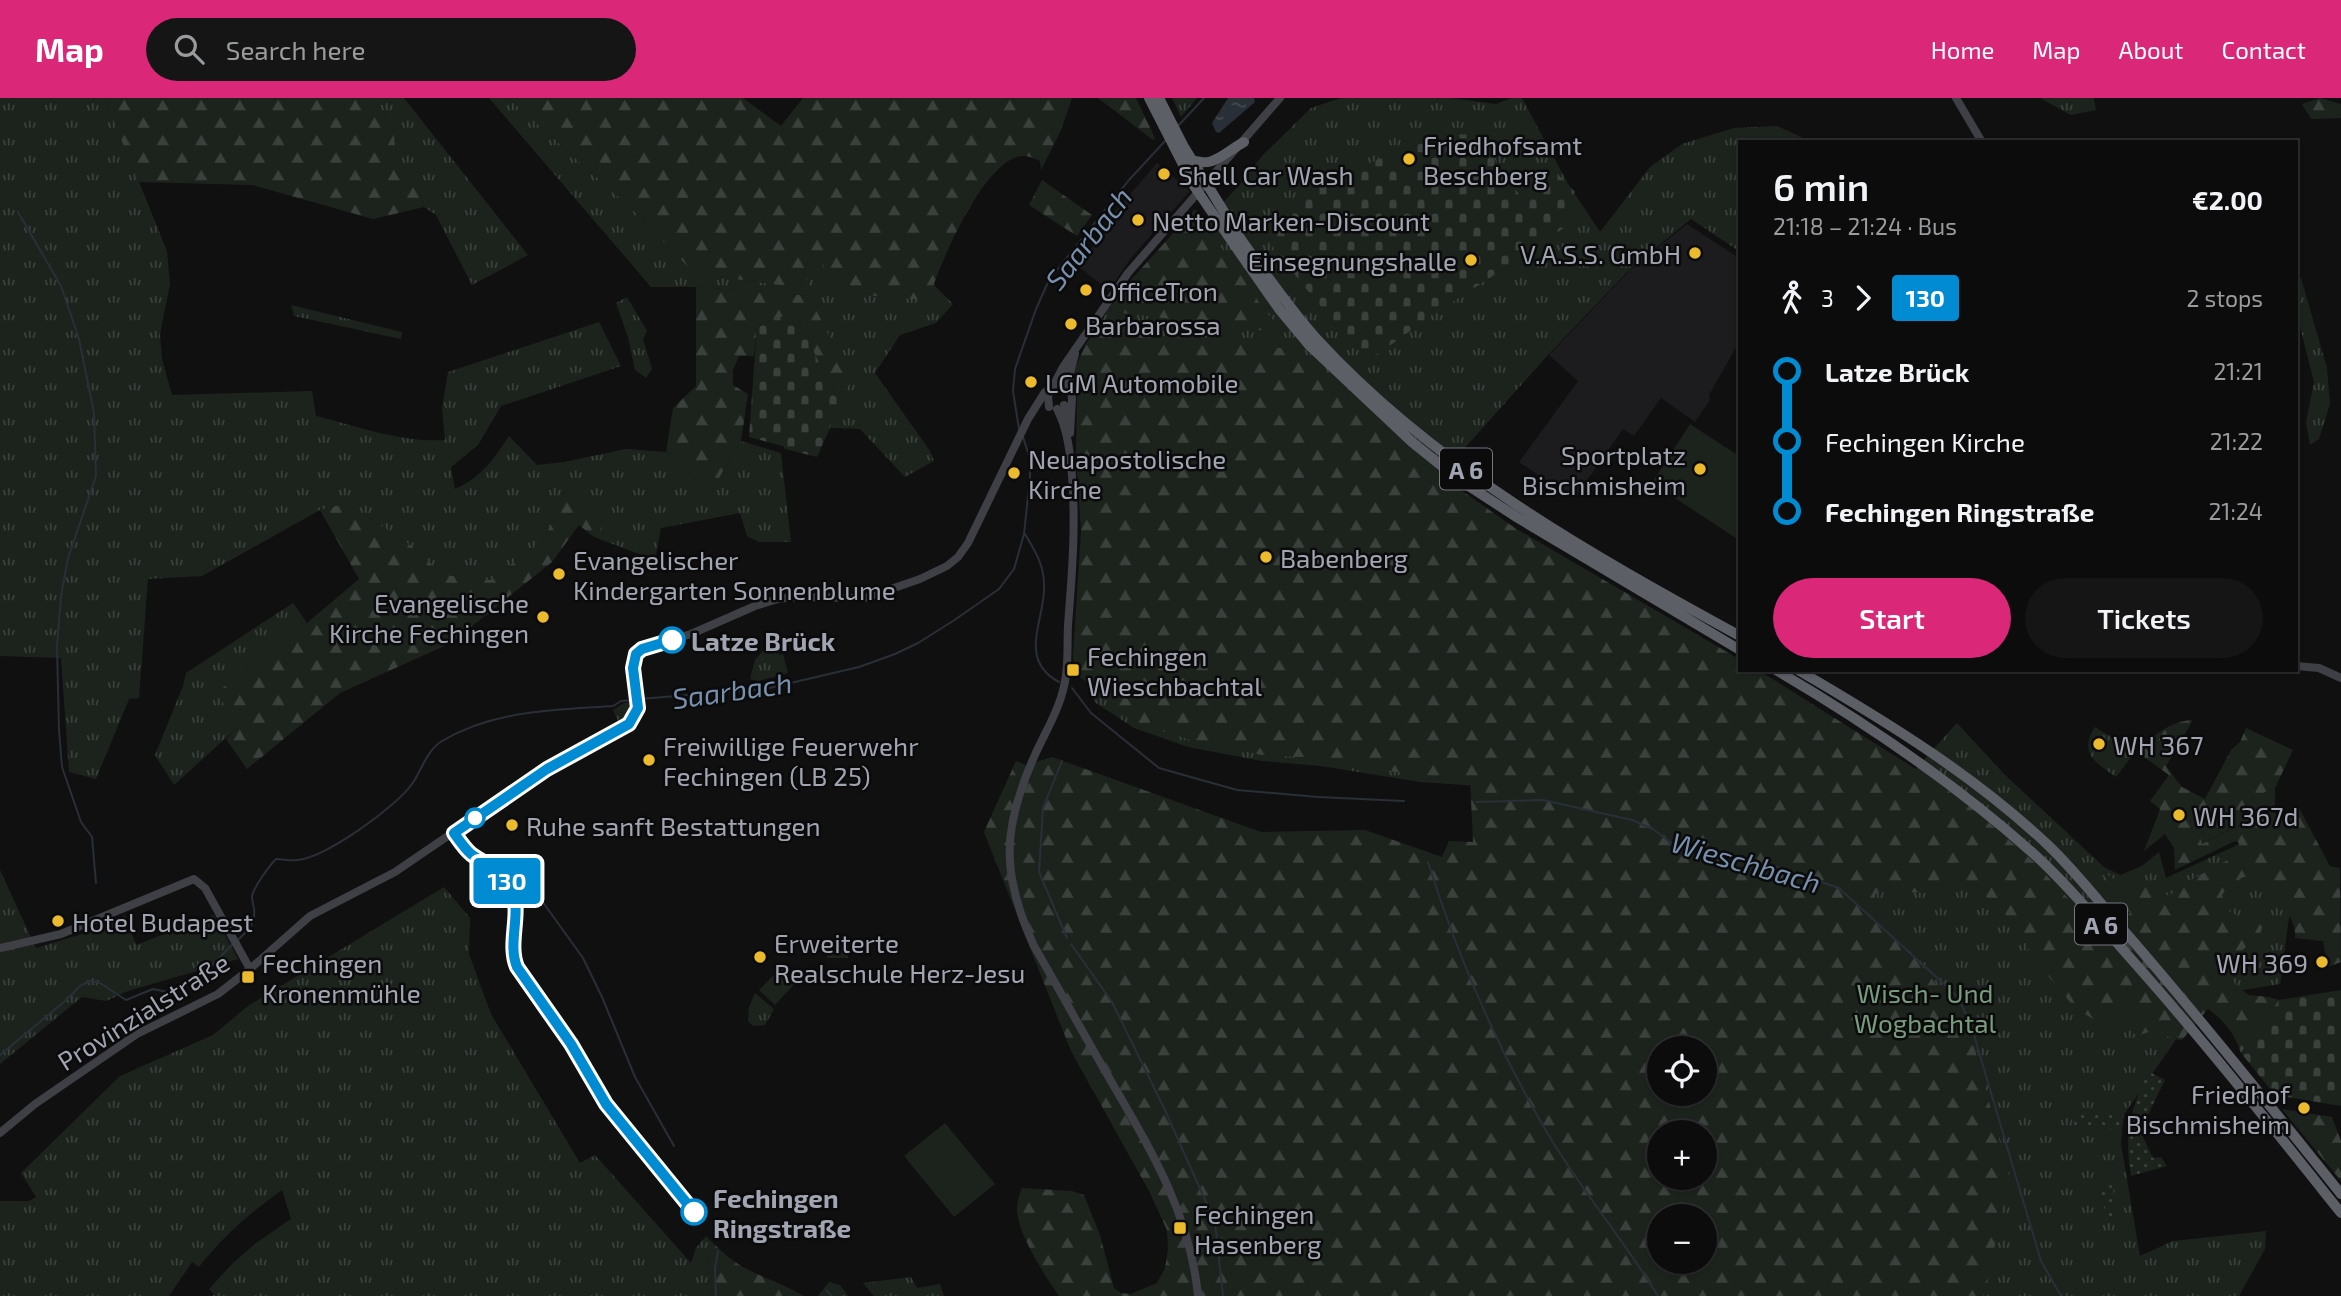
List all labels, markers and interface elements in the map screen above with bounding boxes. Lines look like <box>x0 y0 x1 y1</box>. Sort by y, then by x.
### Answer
search box <box>146 18 636 81</box>
text: Map <box>35 29 104 69</box>
icon: search <box>170 30 208 68</box>
text: Search here <box>226 34 365 65</box>
text: Home <box>1931 35 1994 64</box>
text: Map <box>2032 35 2080 64</box>
text: About <box>2118 35 2184 64</box>
text: Contact <box>2222 35 2306 64</box>
place label: Friedhofsamt Beschberg <box>1423 129 1582 190</box>
marker: Friedhofsamt Beschberg <box>1401 151 1417 167</box>
place label: Shell Car Wash <box>1178 159 1354 190</box>
text: 6 min <box>1773 163 1869 209</box>
marker: Shell Car Wash <box>1156 166 1172 182</box>
water label: Saarbach <box>1037 180 1139 296</box>
text: €2.00 <box>2192 184 2263 215</box>
place label: Netto Marken-Discount <box>1152 205 1430 236</box>
marker: Netto Marken-Discount <box>1130 212 1146 228</box>
text: 21:18 – 21:24 · Bus <box>1773 212 1957 240</box>
place label: V.A.S.S. GmbH <box>1520 238 1681 269</box>
place label: Einsegnungshalle <box>1248 245 1457 276</box>
marker: V.A.S.S. GmbH <box>1687 245 1703 261</box>
marker: Einsegnungshalle <box>1463 252 1479 268</box>
place label: OfficeTron <box>1100 275 1218 306</box>
icon: walk <box>1773 279 1811 317</box>
icon: forward <box>1844 279 1882 317</box>
marker: OfficeTron <box>1078 282 1094 298</box>
text: 130 <box>1906 283 1945 312</box>
text: 3 <box>1821 284 1834 312</box>
text: 2 stops <box>2186 284 2263 312</box>
place label: Barbarossa <box>1085 309 1220 340</box>
marker: Barbarossa <box>1063 316 1079 332</box>
text: Latze Brück <box>1825 356 1969 387</box>
text: 21:21 <box>2213 357 2263 385</box>
place label: LGM Automobile <box>1045 367 1238 398</box>
marker: LGM Automobile <box>1023 374 1039 390</box>
text: Fechingen Kirche <box>1825 426 2025 457</box>
text: 21:22 <box>2210 427 2263 455</box>
place label: Sportplatz Bischmisheim <box>1522 439 1686 500</box>
place label: Neuapostolische Kirche <box>1028 443 1226 504</box>
road number: A 6 <box>1440 448 1492 490</box>
marker: Sportplatz Bischmisheim <box>1692 461 1708 477</box>
marker: Neuapostolische Kirche <box>1006 465 1022 481</box>
text: Fechingen Ringstraße <box>1825 496 2094 527</box>
text: 21:24 <box>2208 497 2263 525</box>
place label: Babenberg <box>1280 542 1408 573</box>
place label: Evangelischer Kindergarten Sonnenblume <box>573 544 896 605</box>
marker: Babenberg <box>1258 549 1274 565</box>
marker: Evangelischer Kindergarten Sonnenblume <box>551 566 567 582</box>
button: Start <box>1773 578 2011 658</box>
button: Tickets <box>2025 578 2263 658</box>
place label: Evangelische Kirche Fechingen <box>329 587 529 648</box>
marker: Evangelische Kirche Fechingen <box>535 609 551 625</box>
place label: Latze Brück <box>691 625 836 656</box>
marker: Latze Brück <box>659 627 685 653</box>
place label: Fechingen Wieschbachtal <box>1087 640 1262 701</box>
marker: Fechingen Wieschbachtal <box>1065 662 1081 678</box>
water label: Saarbach <box>670 665 794 715</box>
place label: WH 367 <box>2113 729 2203 760</box>
place label: Freiwillige Feuerwehr Fechingen (LB 25) <box>663 730 919 791</box>
marker: WH 367 <box>2091 736 2107 752</box>
marker: Freiwillige Feuerwehr Fechingen (LB 25) <box>641 752 657 768</box>
place label: WH 367d <box>2193 800 2298 831</box>
marker: WH 367d <box>2171 807 2187 823</box>
unlabelled marker <box>465 808 485 828</box>
place label: Ruhe sanft Bestattungen <box>526 810 821 841</box>
marker: Ruhe sanft Bestattungen <box>504 817 520 833</box>
water label: Wieschbach <box>1667 824 1825 900</box>
line badge: 130 <box>467 858 547 904</box>
text: 130 <box>487 866 527 895</box>
road number: A 6 <box>2075 904 2127 944</box>
place label: Hotel Budapest <box>72 906 253 937</box>
marker: Hotel Budapest <box>50 913 66 929</box>
place label: Erweiterte Realschule Herz-Jesu <box>774 927 1025 988</box>
street label: Provinzialstraße <box>52 946 234 1076</box>
place label: Fechingen Kronenmühle <box>262 947 421 1008</box>
place label: WH 369 <box>2216 947 2308 978</box>
marker: Erweiterte Realschule Herz-Jesu <box>752 949 768 965</box>
marker: WH 369 <box>2314 954 2330 970</box>
marker: Fechingen Kronenmühle <box>240 969 256 985</box>
park label: Wisch- Und Wogbachtal <box>1854 977 1996 1038</box>
map controls <box>1647 1036 1717 1274</box>
button: locate <box>1647 1036 1717 1106</box>
place label: Friedhof Bischmisheim <box>2126 1078 2291 1139</box>
marker: Friedhof Bischmisheim <box>2296 1100 2312 1116</box>
button: + <box>1647 1120 1717 1190</box>
place label: Fechingen Ringstraße <box>713 1182 851 1243</box>
place label: Fechingen Hasenberg <box>1194 1198 1322 1259</box>
marker: Fechingen Ringstraße <box>681 1199 707 1225</box>
button: − <box>1647 1204 1717 1274</box>
marker: Fechingen Hasenberg <box>1172 1220 1188 1236</box>

